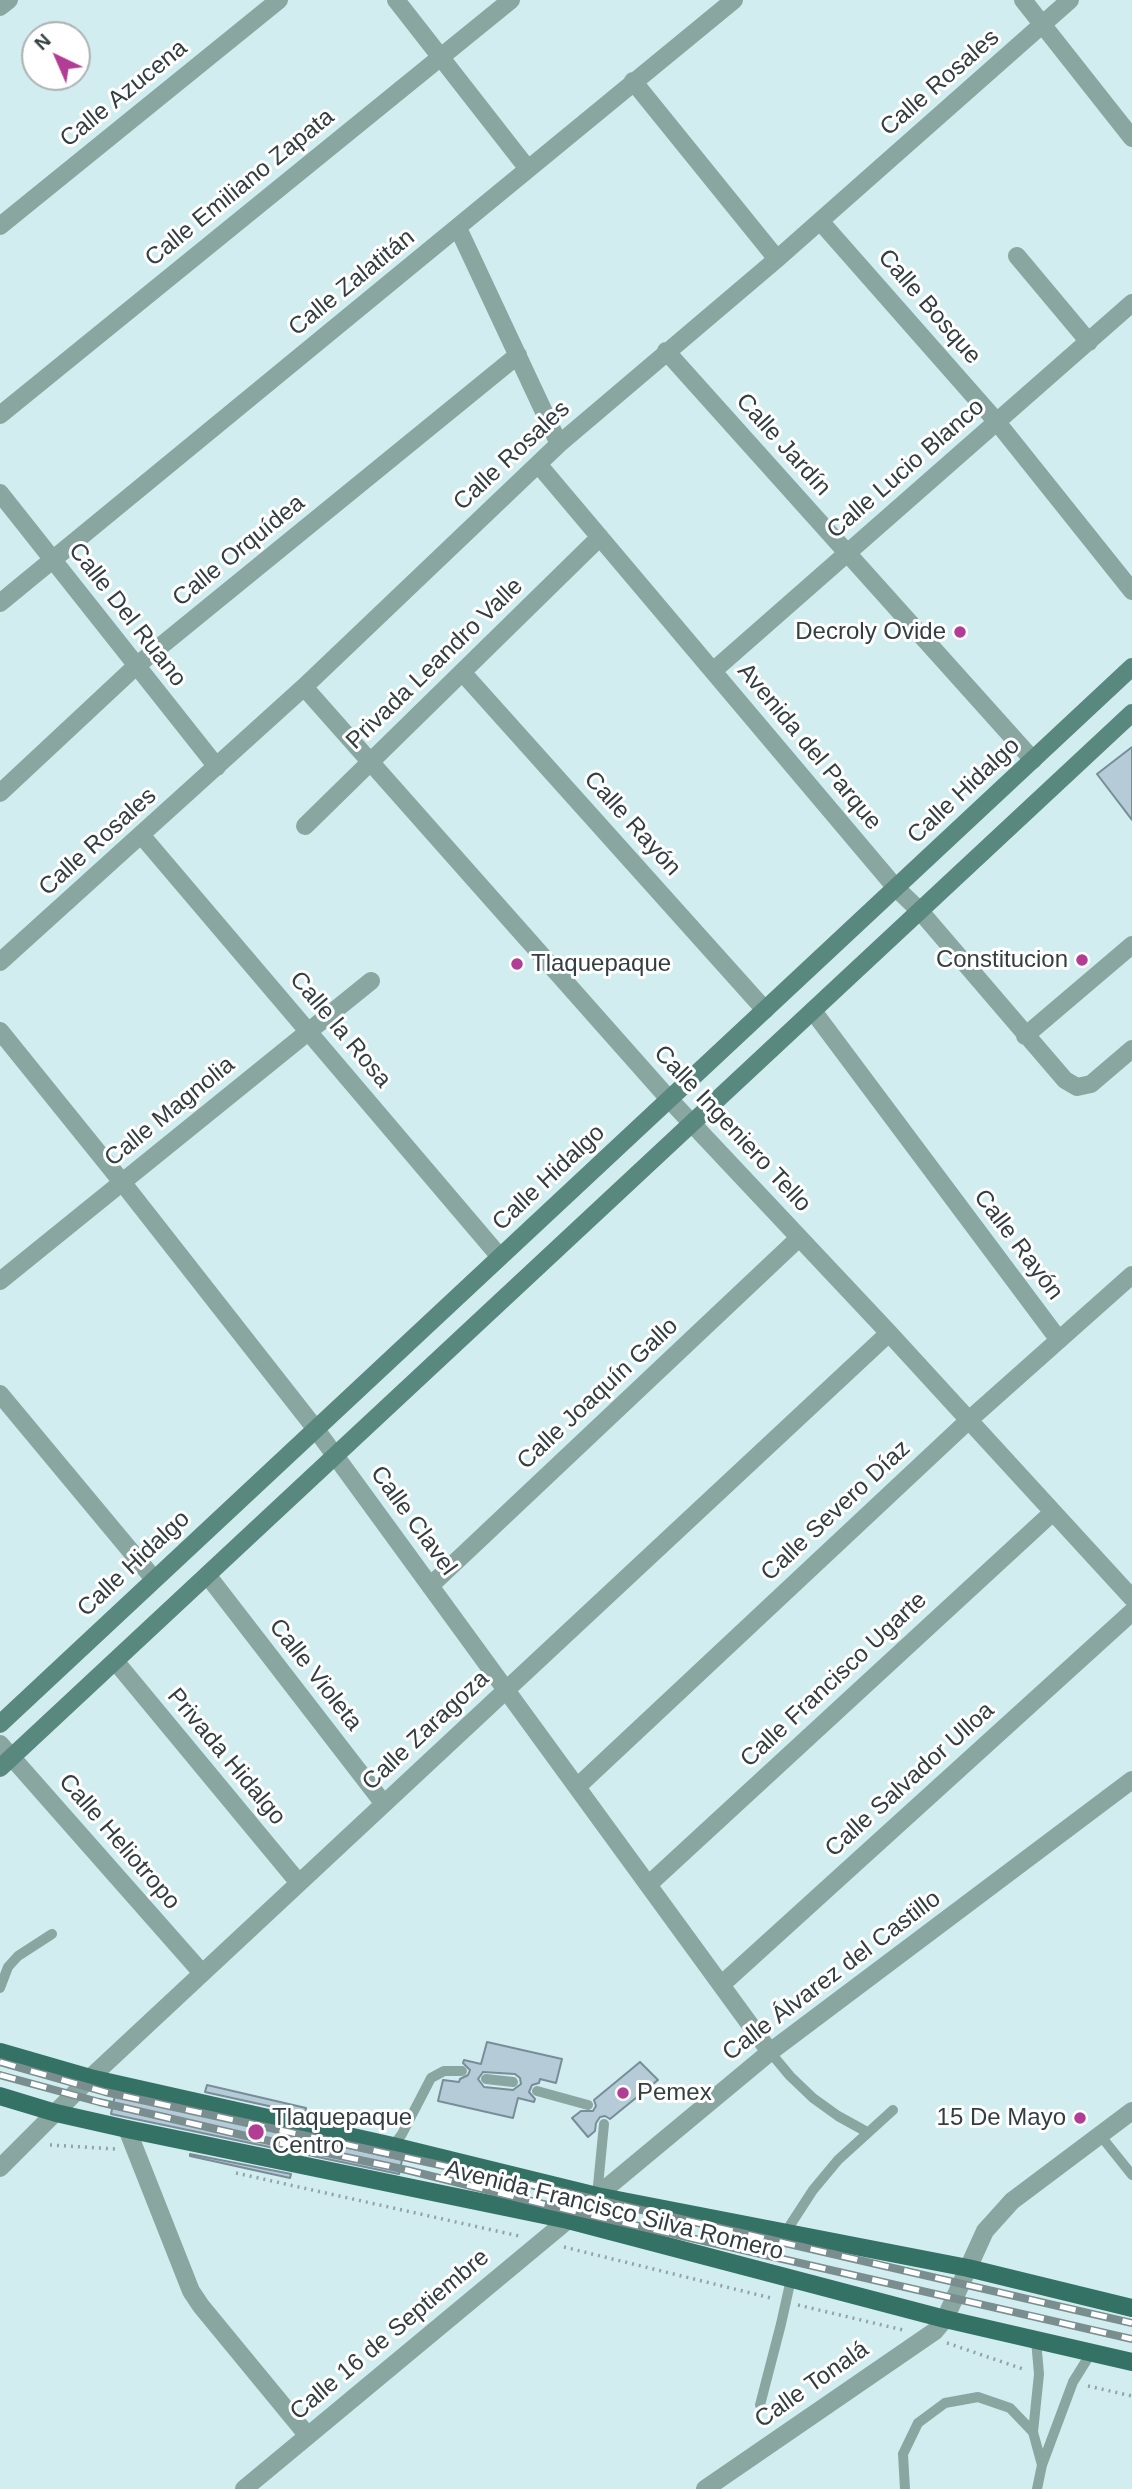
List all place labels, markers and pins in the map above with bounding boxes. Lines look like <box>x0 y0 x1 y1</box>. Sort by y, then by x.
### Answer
place label: Decroly Ovide <box>795 618 946 646</box>
marker: Decroly Ovide <box>952 624 968 640</box>
place label: Constitucion <box>936 946 1068 974</box>
place label: Tlaquepaque <box>531 950 671 978</box>
marker: Constitucion <box>1074 952 1090 968</box>
marker: Tlaquepaque <box>509 956 525 972</box>
place label: Pemex <box>637 2079 712 2107</box>
marker: Pemex <box>615 2085 631 2101</box>
place label: Tlaquepaque Centro <box>272 2104 412 2160</box>
place label: 15 De Mayo <box>937 2104 1066 2132</box>
marker: 15 De Mayo <box>1072 2110 1088 2126</box>
marker: Tlaquepaque Centro <box>246 2122 266 2142</box>

